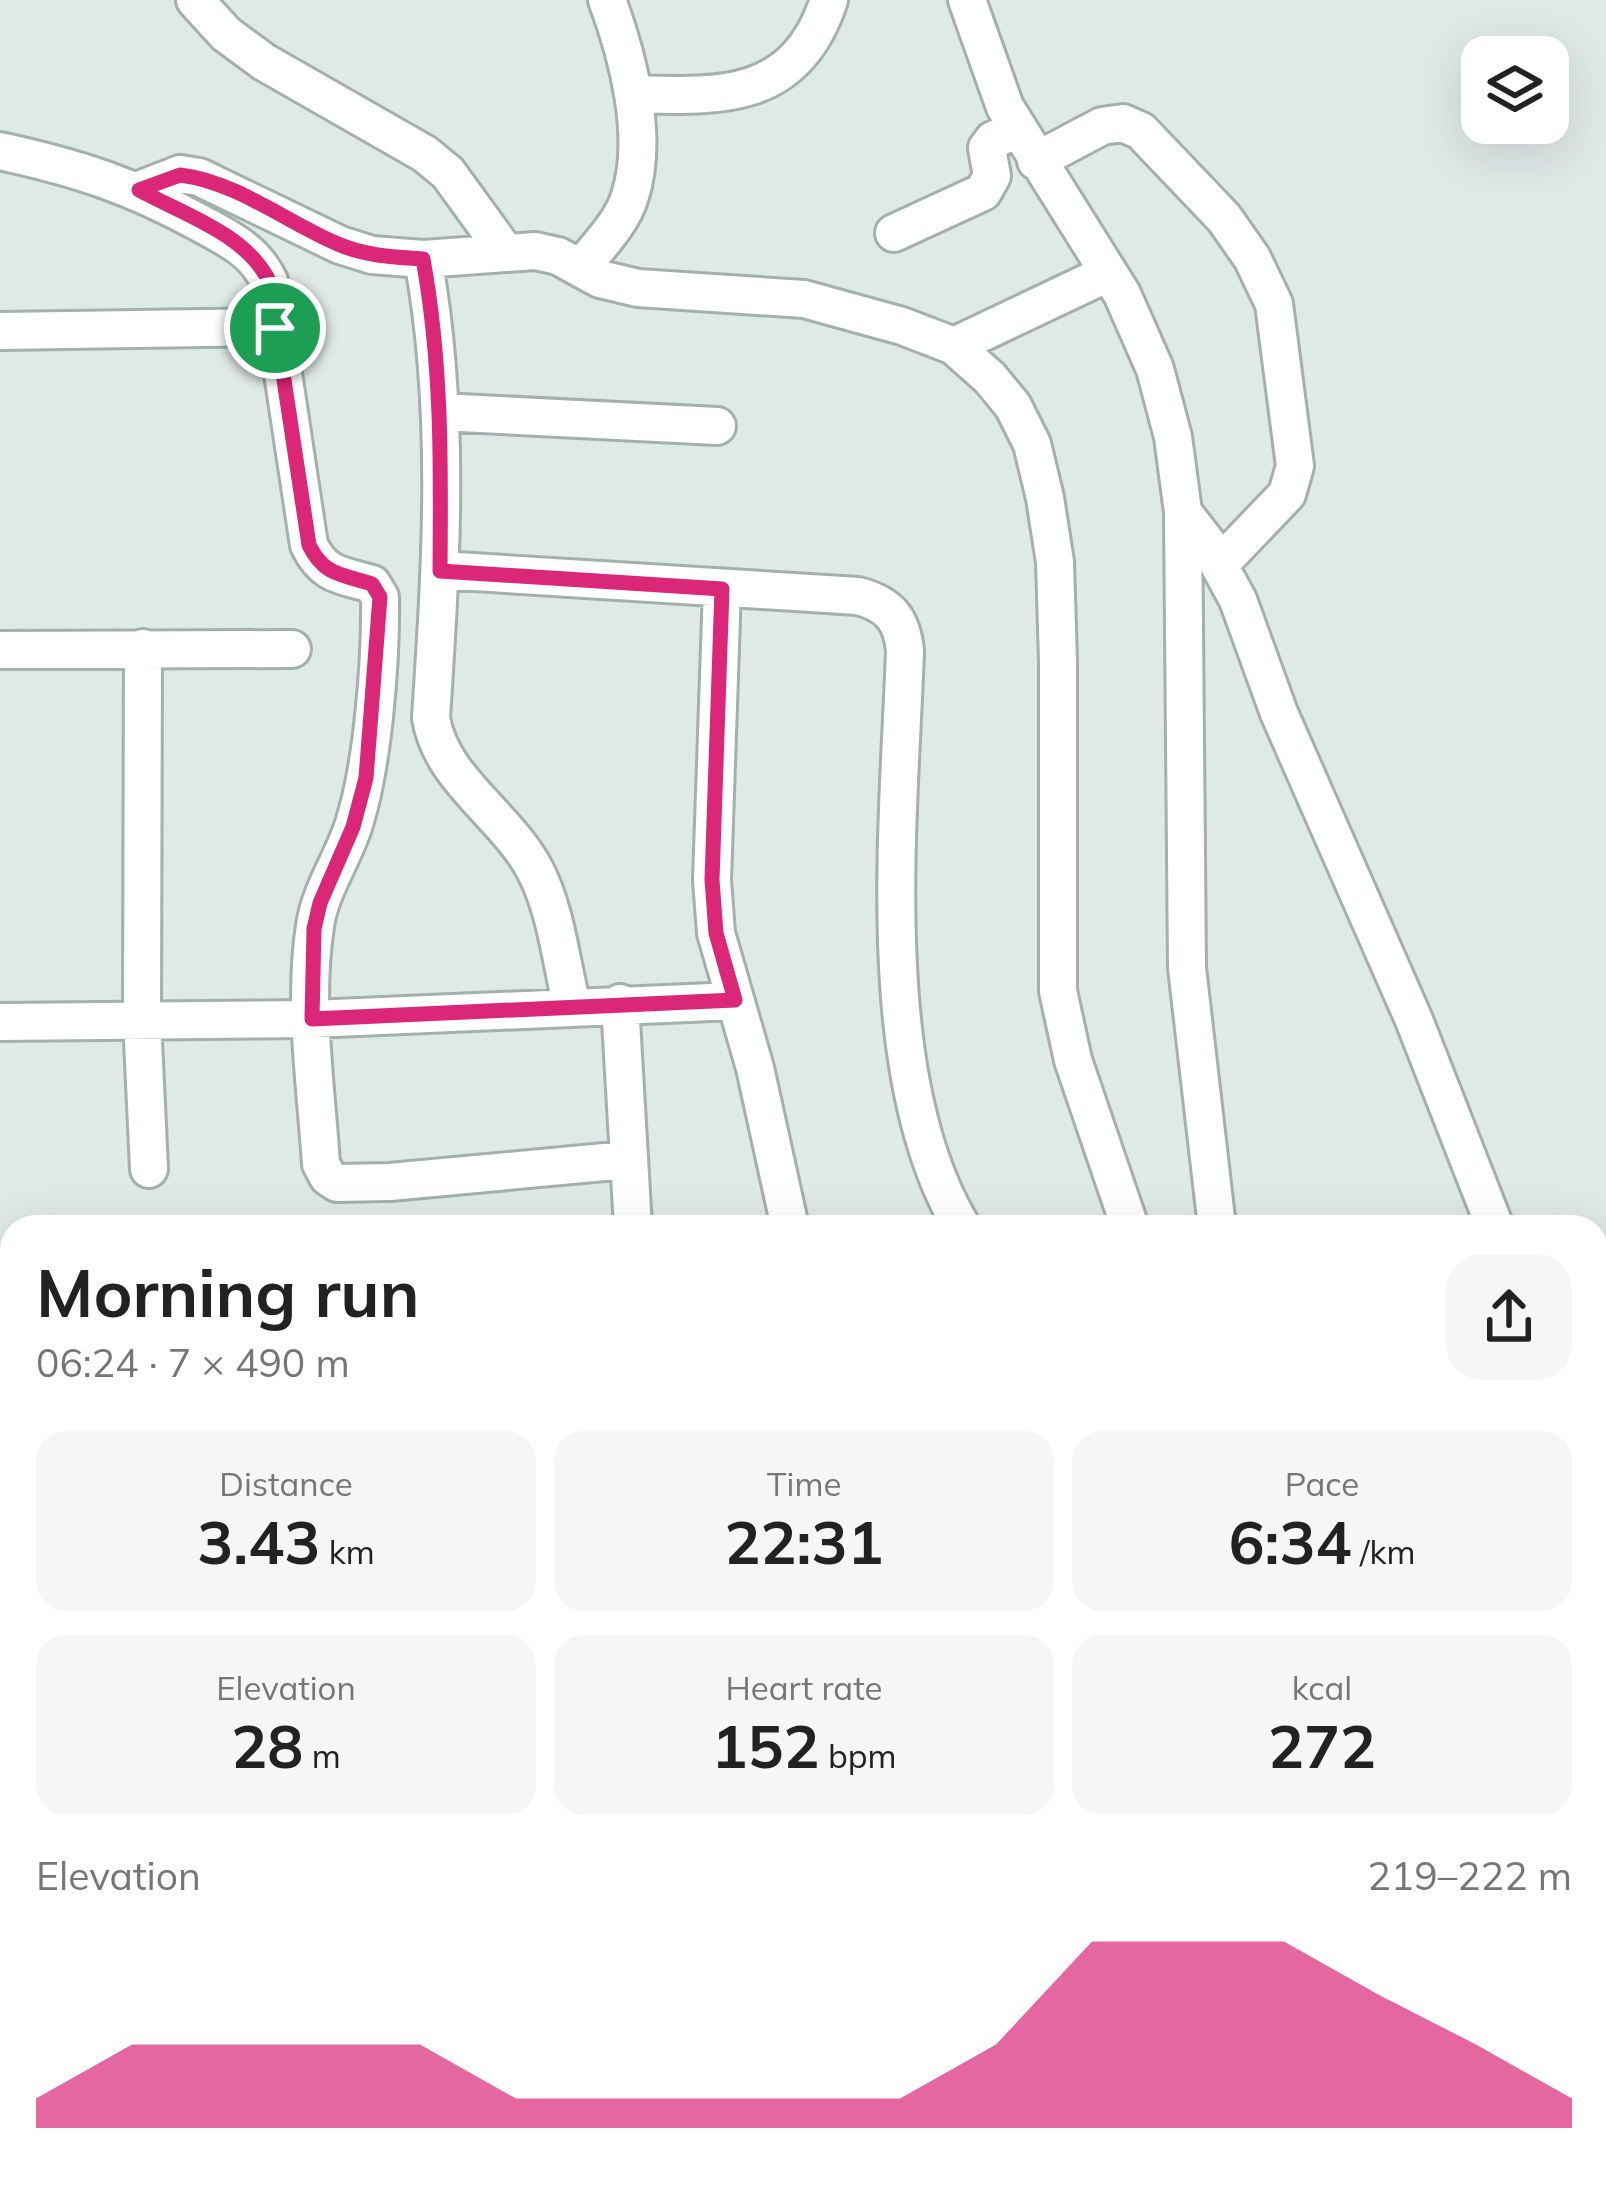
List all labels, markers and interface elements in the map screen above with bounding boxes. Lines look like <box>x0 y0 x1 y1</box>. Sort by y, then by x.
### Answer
map controls <box>1461 36 1569 144</box>
button: layers <box>1461 36 1569 144</box>
pin <box>224 277 326 379</box>
icon: arrive <box>242 295 308 361</box>
text: Morning run <box>36 1251 419 1334</box>
button: share <box>1446 1254 1572 1380</box>
text: 06:24 · 7 × 490 m <box>36 1338 350 1387</box>
text: Distance <box>219 1463 353 1504</box>
text: Time <box>767 1463 841 1504</box>
text: Pace <box>1285 1463 1359 1504</box>
text: 3.43 <box>197 1504 320 1579</box>
text: 22:31 <box>725 1504 883 1579</box>
text: 6:34 <box>1229 1504 1351 1579</box>
text: km <box>320 1531 375 1572</box>
text: /km <box>1351 1531 1415 1572</box>
text: Elevation <box>216 1667 356 1708</box>
text: Heart rate <box>726 1667 883 1708</box>
text: kcal <box>1292 1667 1352 1708</box>
text: 28 <box>231 1708 303 1783</box>
text: 152 <box>711 1708 819 1783</box>
text: 272 <box>1268 1708 1376 1783</box>
text: m <box>303 1735 341 1776</box>
text: bpm <box>819 1735 897 1776</box>
text: Elevation <box>36 1851 201 1900</box>
text: 219–222 m <box>1367 1851 1572 1900</box>

